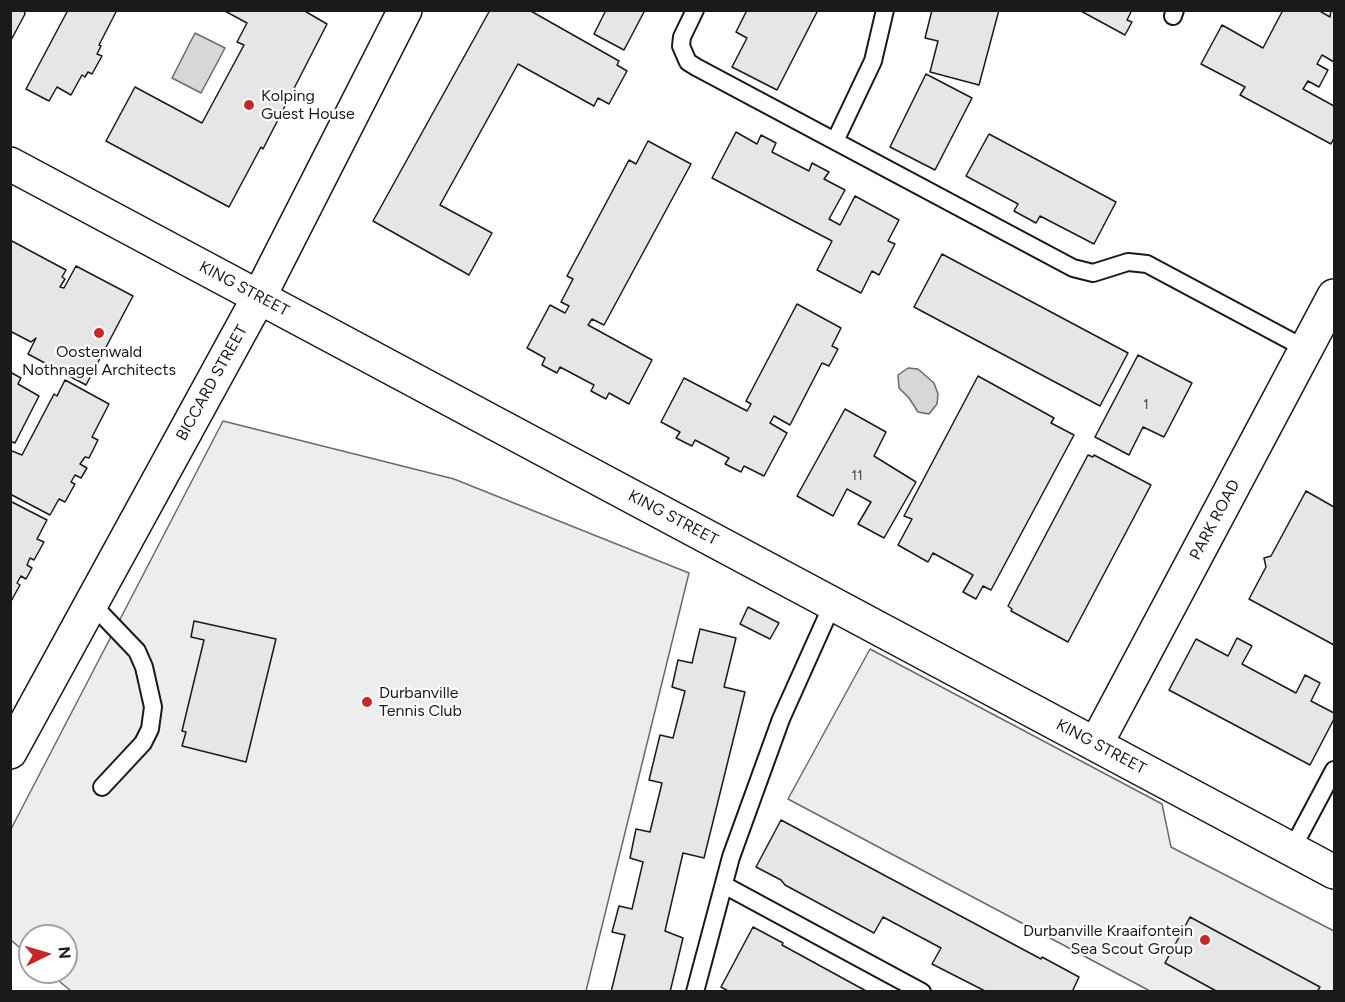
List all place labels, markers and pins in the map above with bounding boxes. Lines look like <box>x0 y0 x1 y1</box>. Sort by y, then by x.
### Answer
place label: Kolping Guest House <box>261 86 355 124</box>
marker: Kolping Guest House <box>242 98 256 112</box>
marker: Oostenwald Nothnagel Architects <box>92 326 106 340</box>
place label: Oostenwald Nothnagel Architects <box>22 342 176 380</box>
place label: Durbanville Tennis Club <box>379 683 462 721</box>
marker: Durbanville Tennis Club <box>360 695 374 709</box>
place label: Durbanville Kraaifontein Sea Scout Group <box>1023 921 1193 959</box>
marker: Durbanville Kraaifontein Sea Scout Group <box>1198 933 1212 947</box>

